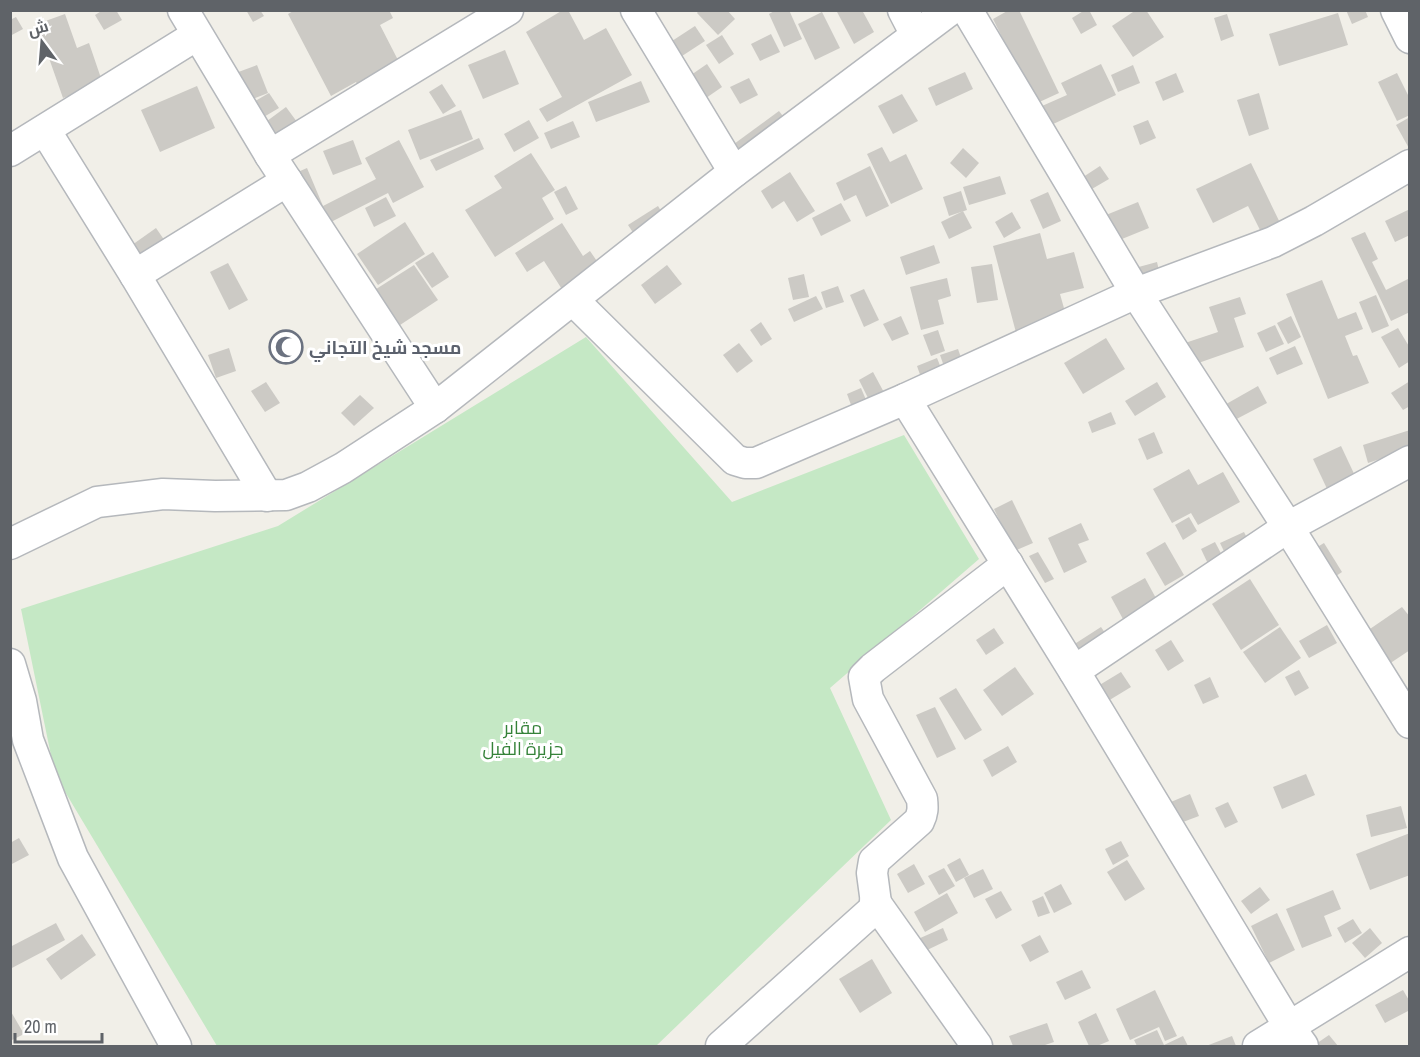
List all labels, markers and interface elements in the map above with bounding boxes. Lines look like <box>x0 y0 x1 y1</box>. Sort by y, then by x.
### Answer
north arrow <box>12 12 72 72</box>
text: ش <box>25 14 51 41</box>
mosque icon: مسجد شيخ التجاني <box>268 329 304 365</box>
place label: مسجد شيخ التجاني <box>309 335 462 363</box>
park label: مقابر جزيرة الفيل <box>483 715 563 761</box>
scale bar <box>15 1006 102 1044</box>
text: 20 m <box>24 1014 57 1039</box>

